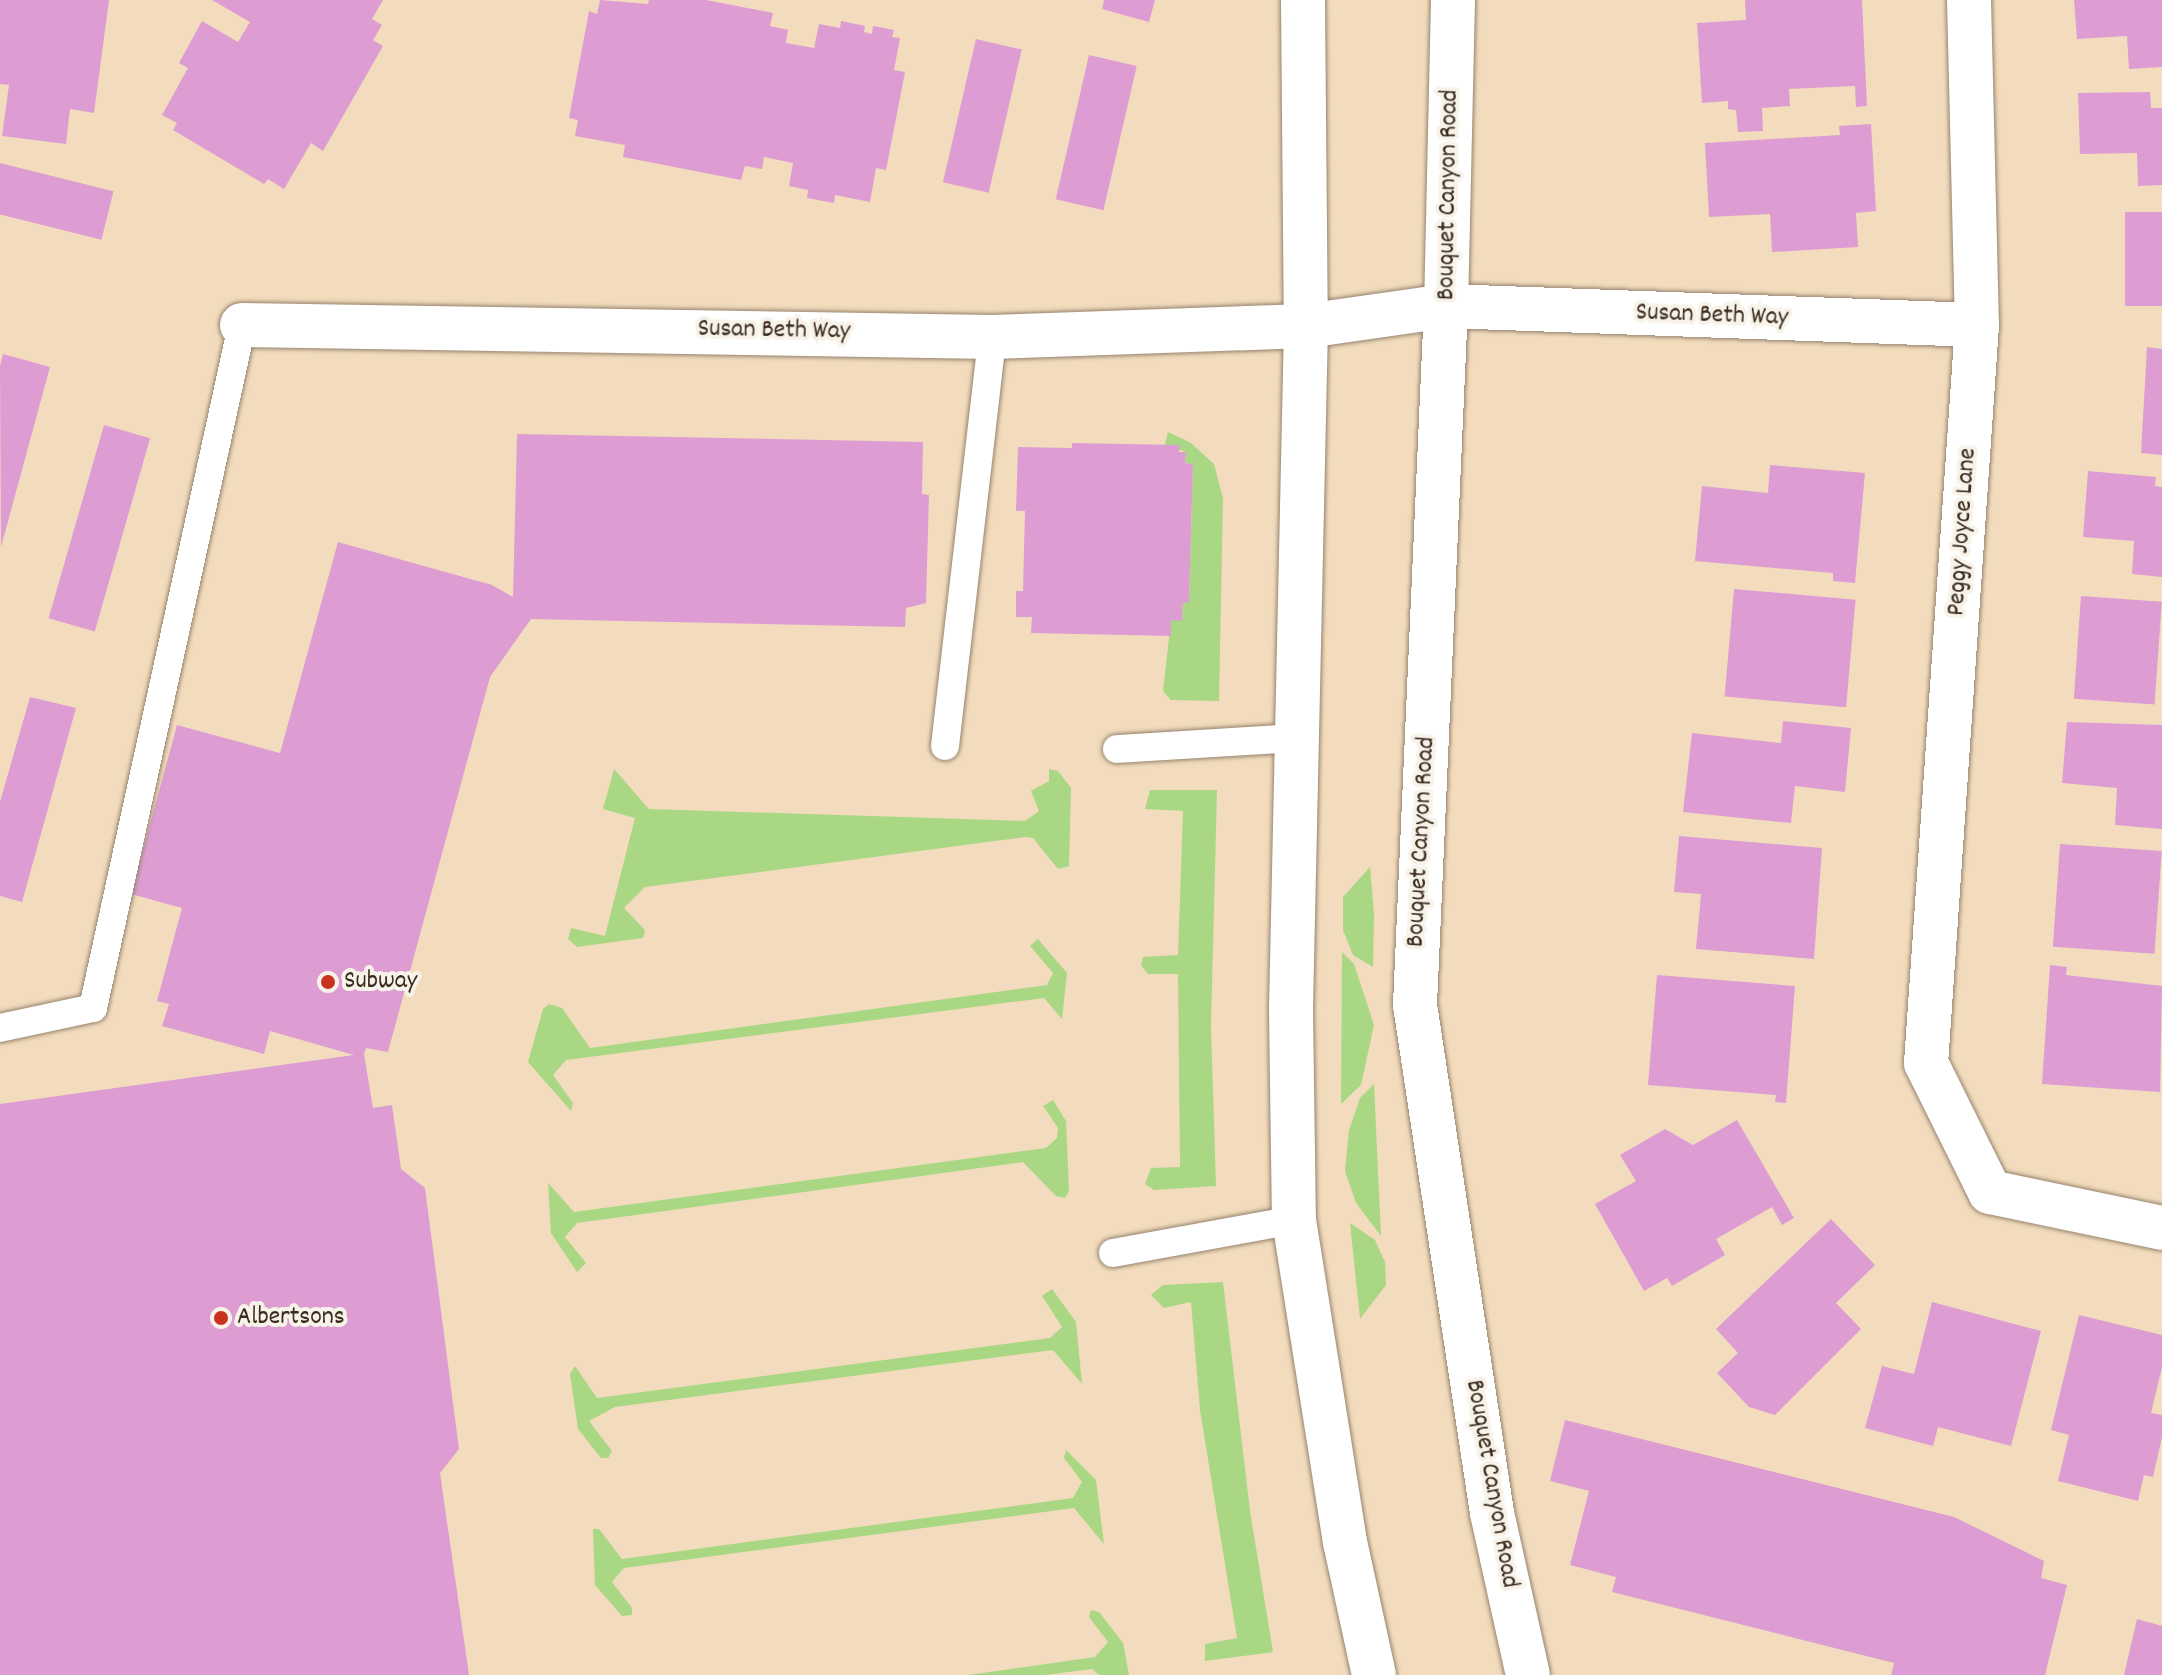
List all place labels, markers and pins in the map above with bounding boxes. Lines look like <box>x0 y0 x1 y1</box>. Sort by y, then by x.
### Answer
place label: Subway <box>344 966 417 998</box>
marker: Subway <box>319 973 337 991</box>
place label: Albertsons <box>237 1302 345 1334</box>
marker: Albertsons <box>212 1309 230 1327</box>

